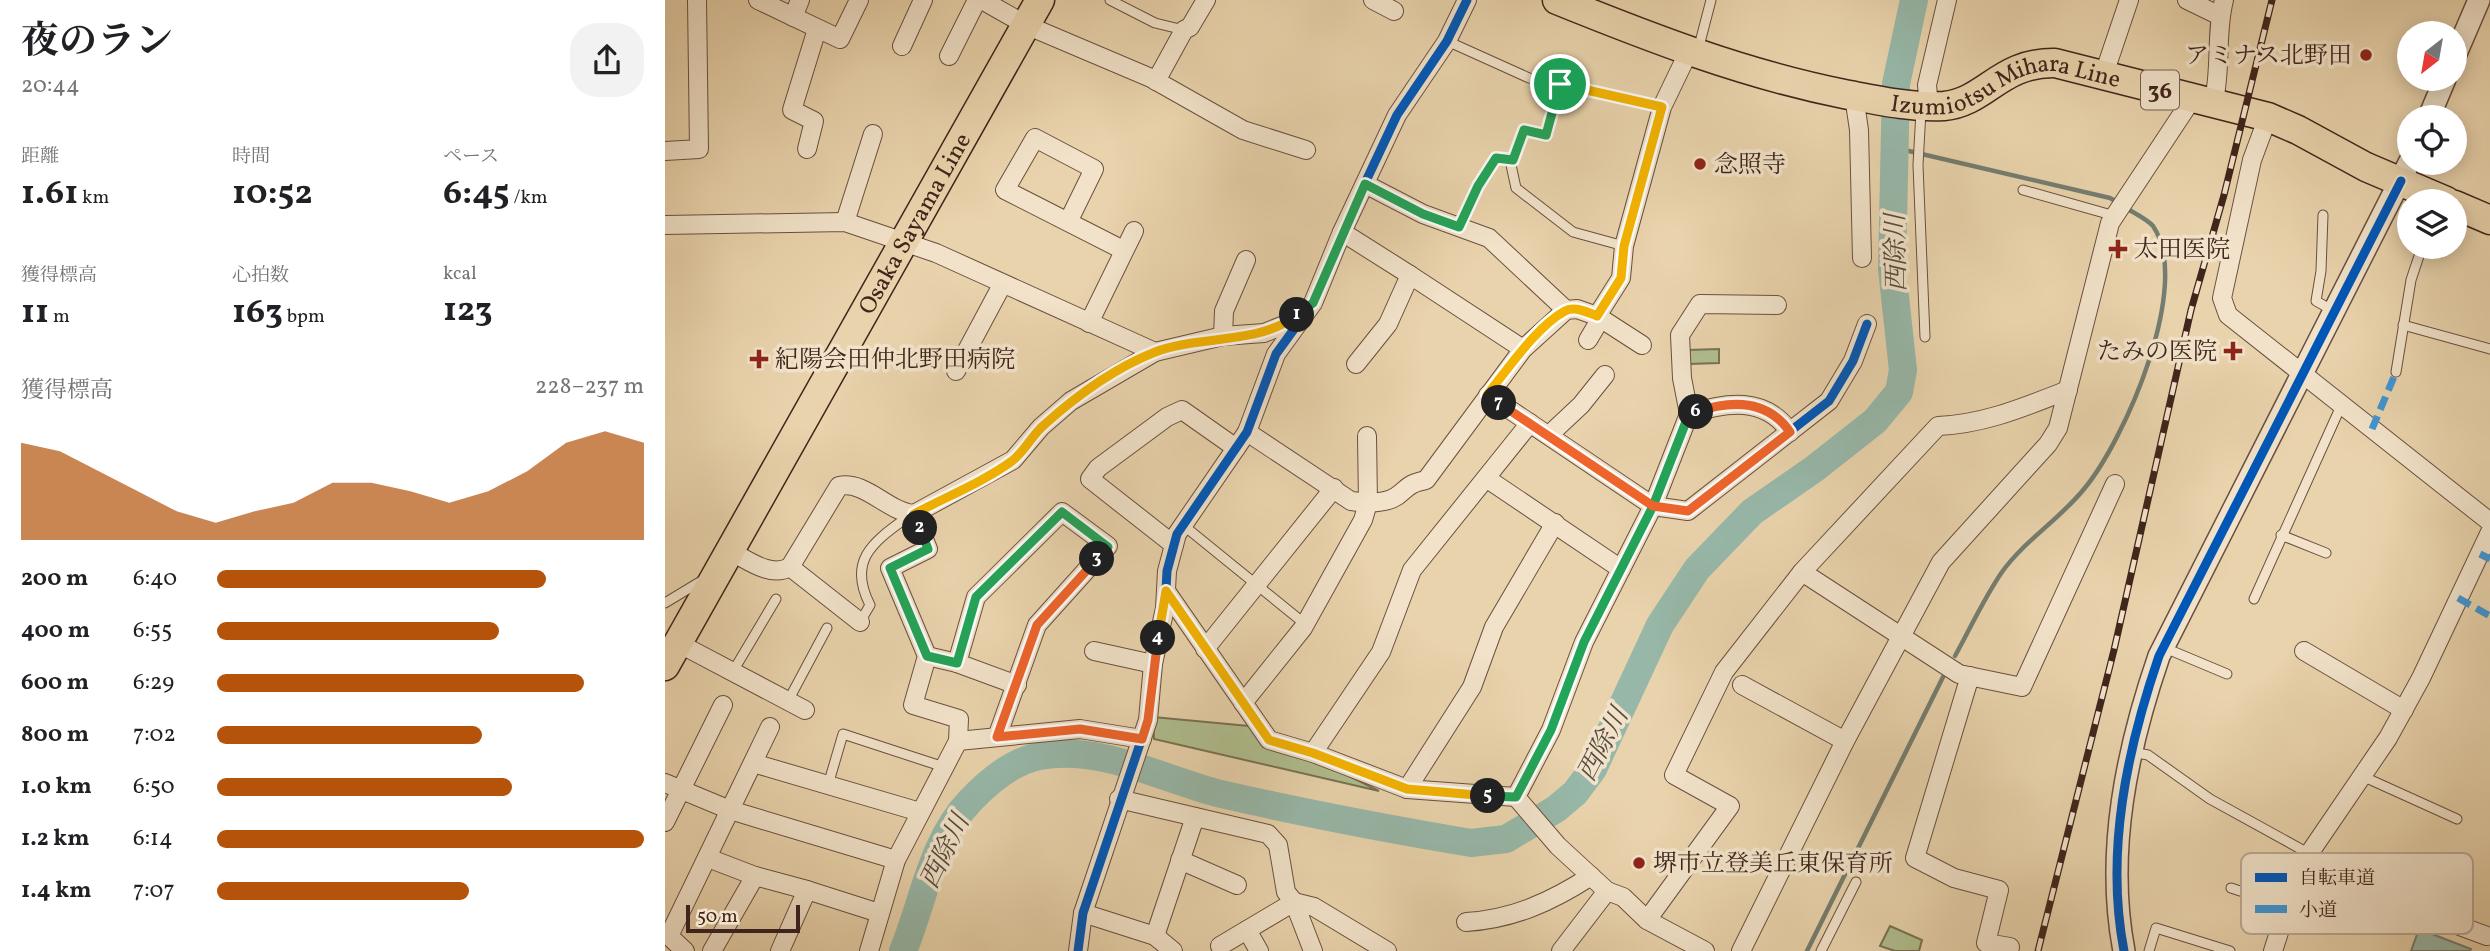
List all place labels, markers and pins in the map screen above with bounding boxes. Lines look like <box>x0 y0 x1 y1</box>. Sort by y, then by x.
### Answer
place label: アミナス北野田 <box>2185 40 2352 74</box>
marker: アミナス北野田 <box>2358 47 2374 63</box>
pin <box>1530 54 1590 114</box>
place label: 念照寺 <box>1714 149 1786 183</box>
marker: 念照寺 <box>1692 156 1708 172</box>
place label: 太田医院 <box>2134 234 2230 268</box>
marker: 太田医院 <box>2108 239 2128 259</box>
pin: 1 <box>1279 298 1315 332</box>
place label: たみの医院 <box>2097 336 2217 370</box>
marker: たみの医院 <box>2223 341 2243 361</box>
place label: 紀陽会田仲北野田病院 <box>775 344 1015 378</box>
marker: 紀陽会田仲北野田病院 <box>749 349 769 369</box>
pin: 7 <box>1481 386 1517 420</box>
pin: 6 <box>1679 394 1713 430</box>
pin: 2 <box>903 510 937 546</box>
pin: 3 <box>1079 542 1115 576</box>
pin: 4 <box>1141 620 1175 656</box>
pin: 5 <box>1471 778 1505 814</box>
place label: 堺市立登美丘東保育所 <box>1653 848 1893 882</box>
marker: 堺市立登美丘東保育所 <box>1631 855 1647 871</box>

